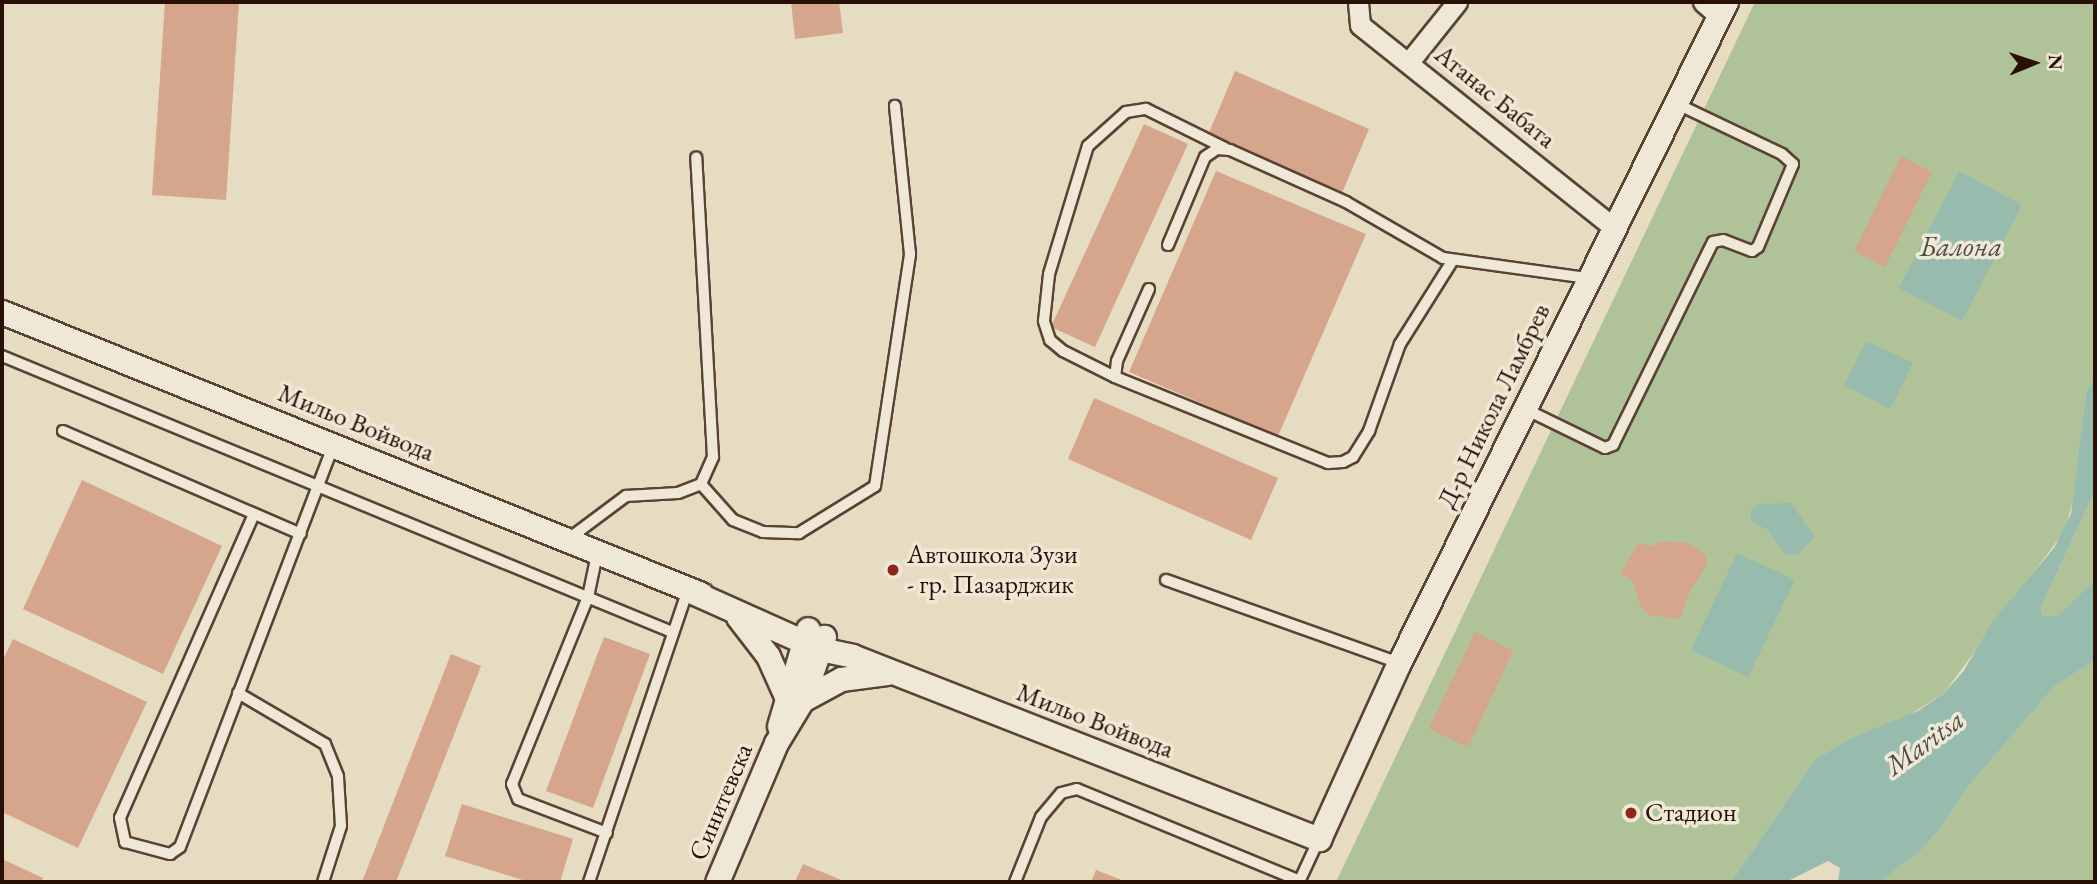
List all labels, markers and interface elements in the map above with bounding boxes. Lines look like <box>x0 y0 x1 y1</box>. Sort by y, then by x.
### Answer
north arrow <box>1999 28 2069 98</box>
street label: Атанас Бабата <box>1428 39 1562 155</box>
text: N <box>2043 54 2068 70</box>
water label: Балона <box>1920 229 2002 263</box>
street label: Д-р Никола Ламбрев <box>1431 299 1557 513</box>
street label: Мильо Войвода <box>273 378 439 468</box>
place label: Автошкола Зузи - гр. Пазарджик <box>907 539 1078 600</box>
marker: Автошкола Зузи - гр. Пазарджик <box>885 562 901 578</box>
street label: Мильо Войвода <box>1012 677 1178 765</box>
water label: Maritsa <box>1878 702 1970 782</box>
street label: Синитевска <box>682 739 760 865</box>
place label: Стадион <box>1645 797 1736 829</box>
marker: Стадион <box>1623 805 1639 821</box>

